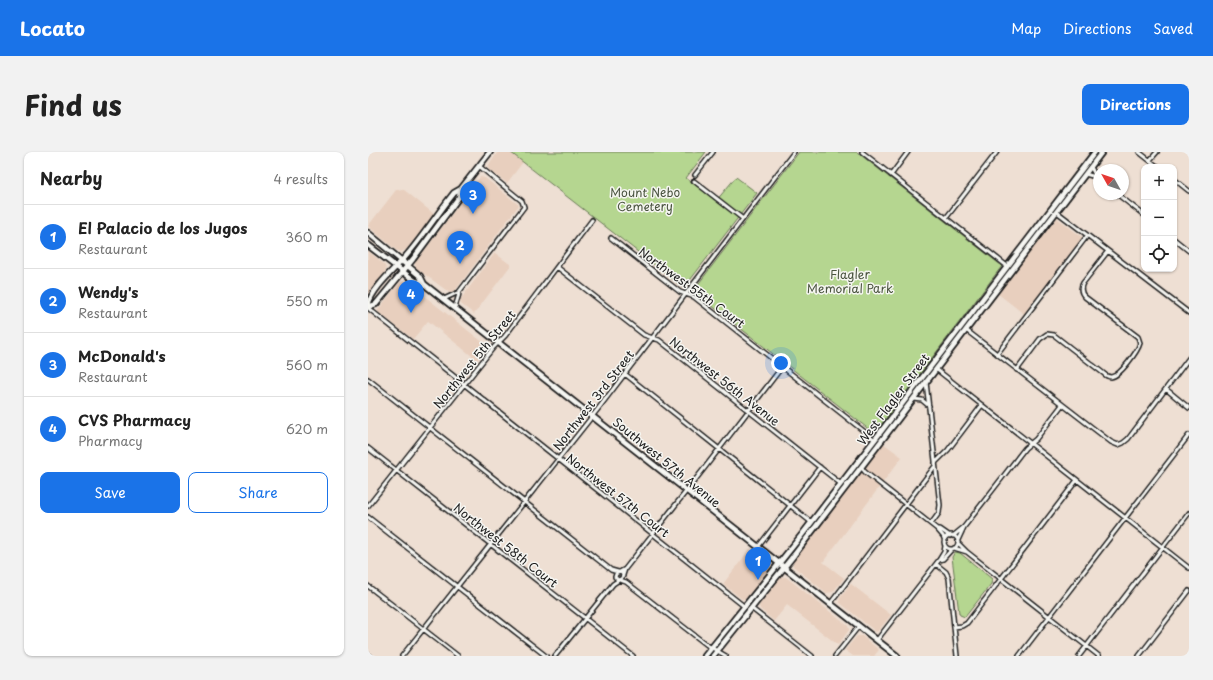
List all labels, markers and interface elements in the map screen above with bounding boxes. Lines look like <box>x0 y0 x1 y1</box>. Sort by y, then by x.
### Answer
text: Locato <box>20 14 85 42</box>
text: Map <box>1011 18 1041 39</box>
text: Directions <box>1063 18 1131 39</box>
text: Saved <box>1153 18 1193 39</box>
text: Find us <box>24 83 122 126</box>
button: Directions <box>1082 84 1189 125</box>
north arrow <box>1093 164 1129 200</box>
map controls <box>1141 164 1177 272</box>
button: + <box>1141 164 1177 200</box>
text: Nearby <box>40 165 102 191</box>
text: 4 results <box>274 169 328 188</box>
pin: 3 <box>460 181 486 214</box>
park label: Mount Nebo Cemetery <box>610 183 680 215</box>
button: − <box>1141 200 1177 236</box>
text: El Palacio de los Jugos <box>78 216 247 239</box>
text: 1 <box>50 227 56 246</box>
text: 360 m <box>285 227 328 246</box>
pin: 2 <box>447 231 473 264</box>
button: locate <box>1141 236 1177 272</box>
text: Restaurant <box>78 239 148 258</box>
street label: Northwest 55th Court <box>635 242 749 332</box>
park label: Flagler Memorial Park <box>807 265 893 297</box>
text: Wendy's <box>78 280 138 303</box>
pin: 4 <box>398 280 424 313</box>
text: 2 <box>48 291 58 310</box>
text: 550 m <box>286 291 328 310</box>
text: Restaurant <box>78 303 148 322</box>
street label: Northwest 5th Street <box>429 306 519 412</box>
street label: Northwest 56th Avenue <box>666 332 784 430</box>
text: McDonald's <box>78 344 166 367</box>
street label: Northwest 3rd Street <box>548 346 638 454</box>
street label: West Flagler Street <box>852 349 934 449</box>
your location <box>771 353 791 373</box>
text: 3 <box>49 355 57 374</box>
text: 560 m <box>286 355 328 374</box>
text: Restaurant <box>78 367 148 386</box>
text: CVS Pharmacy <box>78 408 191 431</box>
street label: Southwest 57th Avenue <box>609 413 725 511</box>
text: 4 <box>49 419 57 438</box>
text: 620 m <box>286 419 328 438</box>
text: Pharmacy <box>78 431 143 450</box>
street label: Northwest 57th Court <box>563 449 674 541</box>
button: Save <box>40 472 180 513</box>
button: Share <box>188 472 328 513</box>
street label: Northwest 58th Court <box>450 499 562 592</box>
pin: 1 <box>745 547 771 580</box>

